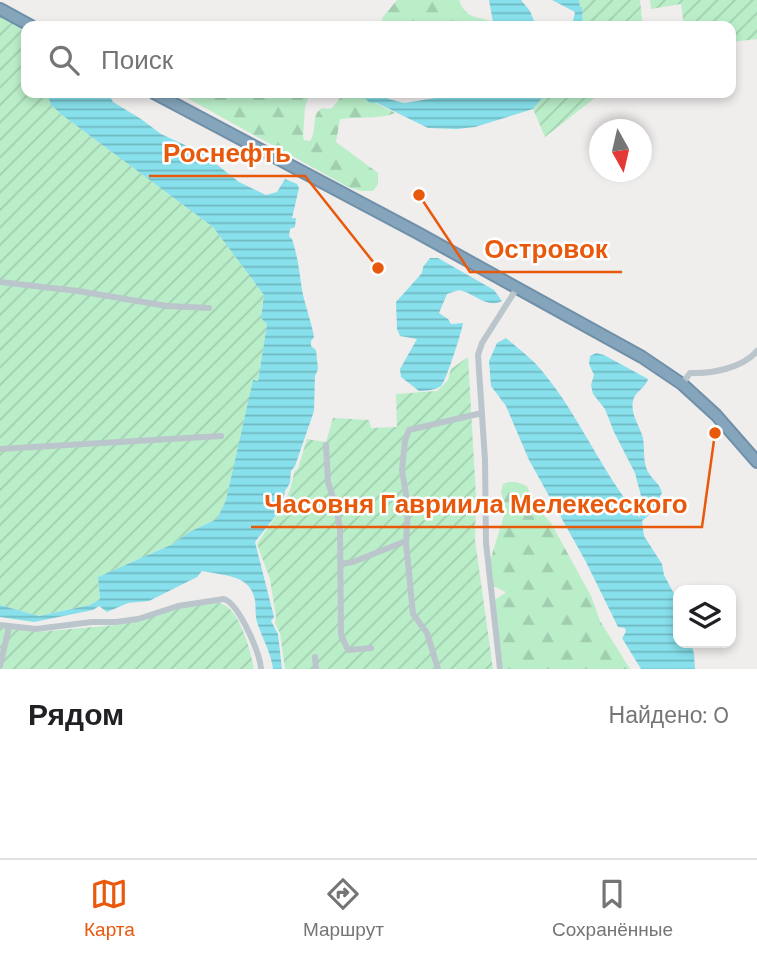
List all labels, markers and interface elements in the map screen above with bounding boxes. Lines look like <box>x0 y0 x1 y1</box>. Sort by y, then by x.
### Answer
search box <box>21 21 736 98</box>
icon: search <box>45 41 83 79</box>
text: Поиск <box>101 43 173 77</box>
north arrow <box>589 119 652 182</box>
callout: Роснефть <box>149 129 305 176</box>
text: Роснефть <box>163 136 291 170</box>
callout: Островок <box>470 225 622 272</box>
text: Островок <box>484 232 609 266</box>
callout: Часовня Гавриила Мелекесского <box>251 480 702 527</box>
text: Часовня Гавриила Мелекесского <box>264 487 688 521</box>
map controls <box>673 585 736 648</box>
button: layers <box>673 585 736 648</box>
text: Рядом <box>28 695 124 734</box>
text: Найдено: 0 <box>609 700 729 730</box>
tab: Карта <box>84 875 135 942</box>
tab: Маршрут <box>303 875 384 942</box>
tab: Сохранённые <box>552 875 673 942</box>

